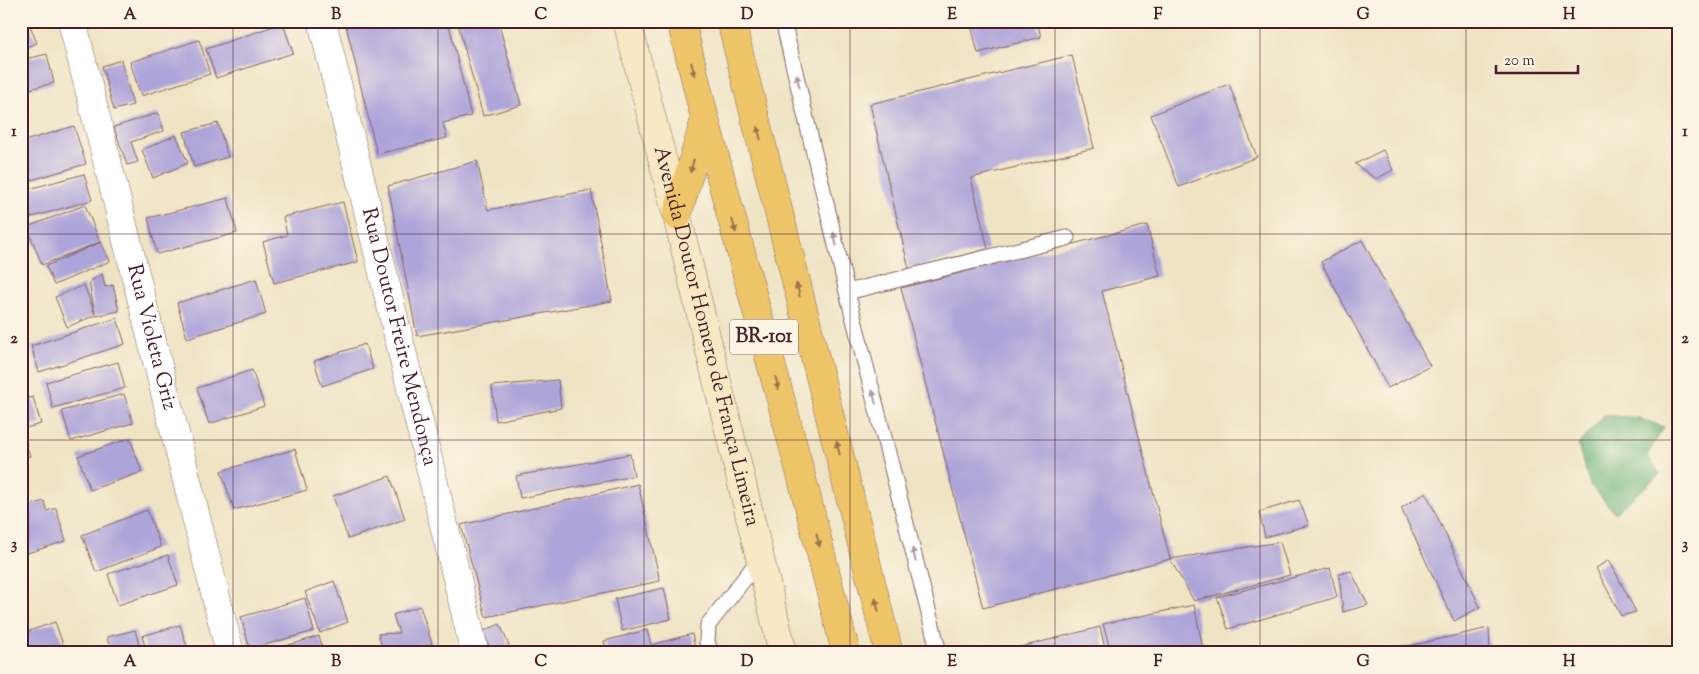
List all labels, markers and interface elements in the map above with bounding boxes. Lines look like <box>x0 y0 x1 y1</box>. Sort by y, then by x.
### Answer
text: A <box>124 4 137 27</box>
text: B <box>331 4 341 27</box>
text: C <box>535 4 548 27</box>
text: D <box>741 4 754 27</box>
text: E <box>947 4 957 27</box>
text: F <box>1154 4 1163 27</box>
text: G <box>1356 4 1370 27</box>
text: H <box>1563 4 1576 27</box>
scale bar <box>1496 42 1579 74</box>
text: 20 m <box>1504 51 1535 72</box>
one-way arrow <box>689 61 697 76</box>
one-way arrow <box>794 74 802 89</box>
text: 1 <box>11 121 17 144</box>
text: 1 <box>1682 121 1688 144</box>
one-way arrow <box>755 125 763 140</box>
street label: Avenida Doutor Homero de França Limeira <box>645 143 767 530</box>
one-way arrow <box>687 159 695 174</box>
street label: Rua Doutor Freire Mendonça <box>353 205 444 469</box>
one-way arrow <box>730 218 738 233</box>
one-way arrow <box>831 232 839 247</box>
street label: Rua Violeta Griz <box>118 261 184 413</box>
one-way arrow <box>794 283 802 298</box>
road number: BR-101 <box>730 320 798 354</box>
text: 2 <box>10 328 18 351</box>
text: 2 <box>1681 328 1689 351</box>
one-way arrow <box>773 375 781 390</box>
one-way arrow <box>870 390 878 405</box>
one-way arrow <box>834 440 842 455</box>
one-way arrow <box>814 532 822 547</box>
text: 3 <box>11 534 18 557</box>
text: 3 <box>1682 534 1689 557</box>
one-way arrow <box>910 547 918 562</box>
one-way arrow <box>873 598 881 613</box>
text: A <box>124 651 137 674</box>
text: B <box>331 651 341 674</box>
text: C <box>535 651 548 674</box>
text: D <box>741 651 754 674</box>
text: E <box>947 651 957 674</box>
text: F <box>1154 651 1163 674</box>
text: G <box>1356 651 1370 674</box>
text: H <box>1563 651 1576 674</box>

